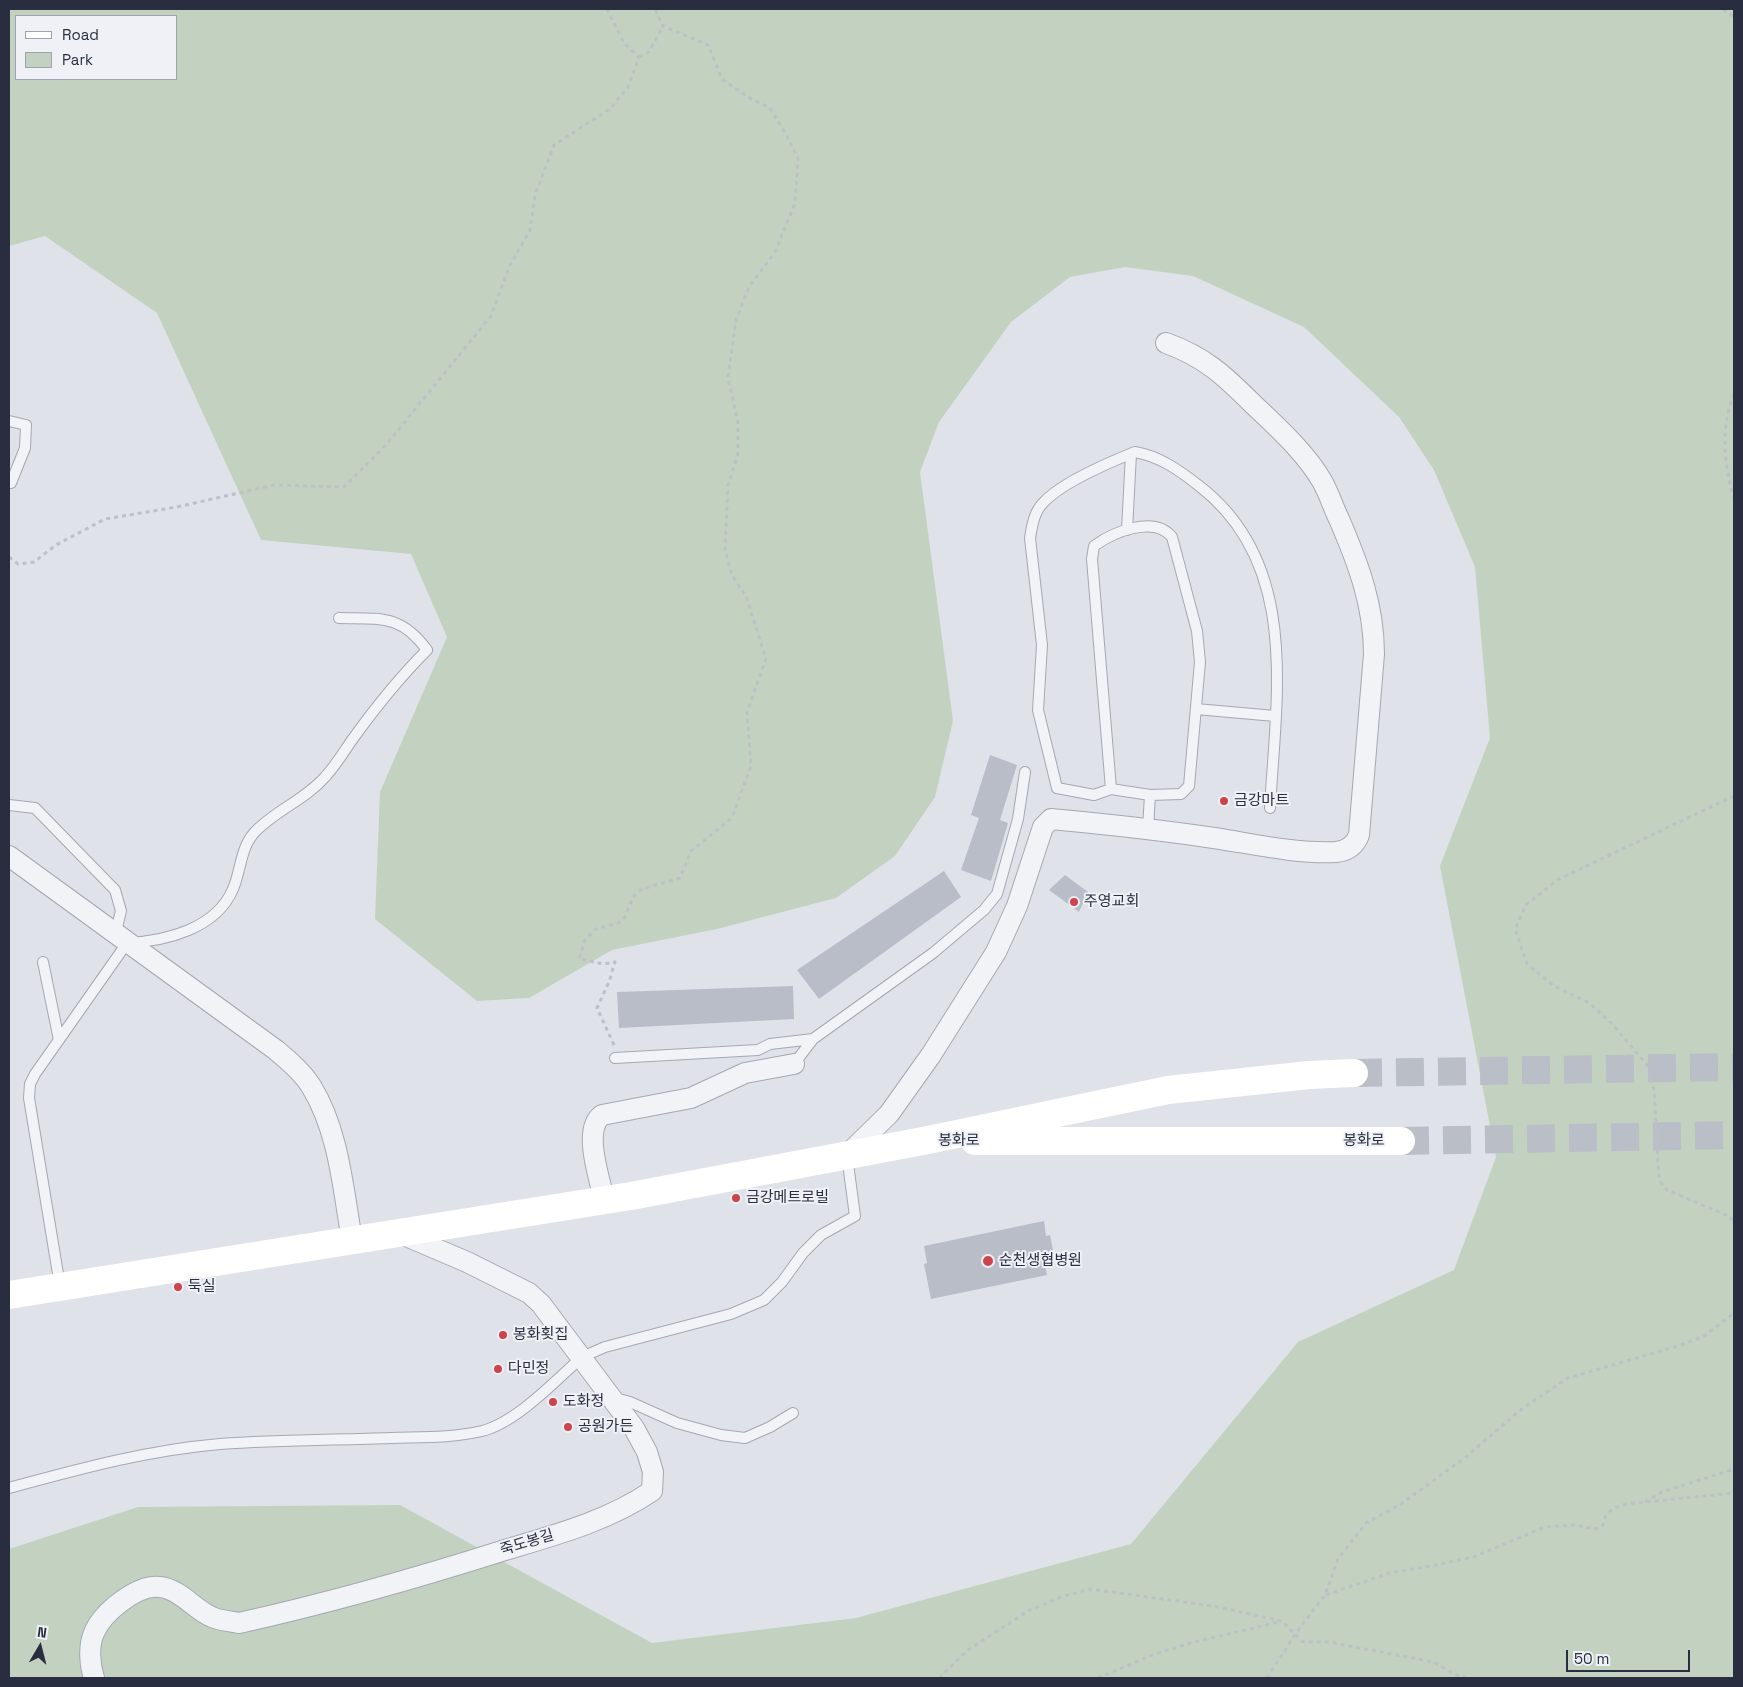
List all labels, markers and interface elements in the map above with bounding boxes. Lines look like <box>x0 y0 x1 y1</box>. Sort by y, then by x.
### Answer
legend <box>15 15 178 80</box>
text: Road <box>62 25 99 44</box>
text: Park <box>62 50 93 69</box>
place label: 금강마트 <box>1234 792 1289 810</box>
marker: 금강마트 <box>1218 795 1230 807</box>
place label: 주영교회 <box>1084 893 1139 911</box>
marker: 주영교회 <box>1068 896 1080 908</box>
street label: 봉화로 <box>938 1132 980 1150</box>
street label: 봉화로 <box>1343 1132 1385 1150</box>
place label: 금강메트로빌 <box>746 1189 829 1207</box>
marker: 금강메트로빌 <box>730 1192 742 1204</box>
place label: 순천생협병원 <box>999 1252 1082 1270</box>
marker: 순천생협병원 <box>981 1254 995 1268</box>
place label: 둑실 <box>188 1278 216 1296</box>
marker: 둑실 <box>172 1281 184 1293</box>
place label: 봉화횟집 <box>513 1326 568 1344</box>
marker: 봉화횟집 <box>497 1329 509 1341</box>
place label: 다민정 <box>508 1360 549 1378</box>
marker: 다민정 <box>492 1363 504 1375</box>
place label: 도화정 <box>563 1393 604 1411</box>
marker: 도화정 <box>547 1396 559 1408</box>
place label: 공원가든 <box>578 1418 633 1436</box>
marker: 공원가든 <box>562 1421 574 1433</box>
street label: 죽도봉길 <box>498 1526 556 1560</box>
north arrow <box>15 1622 65 1672</box>
text: N <box>36 1623 48 1642</box>
scale bar <box>1568 1640 1692 1672</box>
text: 50 m <box>1574 1649 1609 1668</box>

